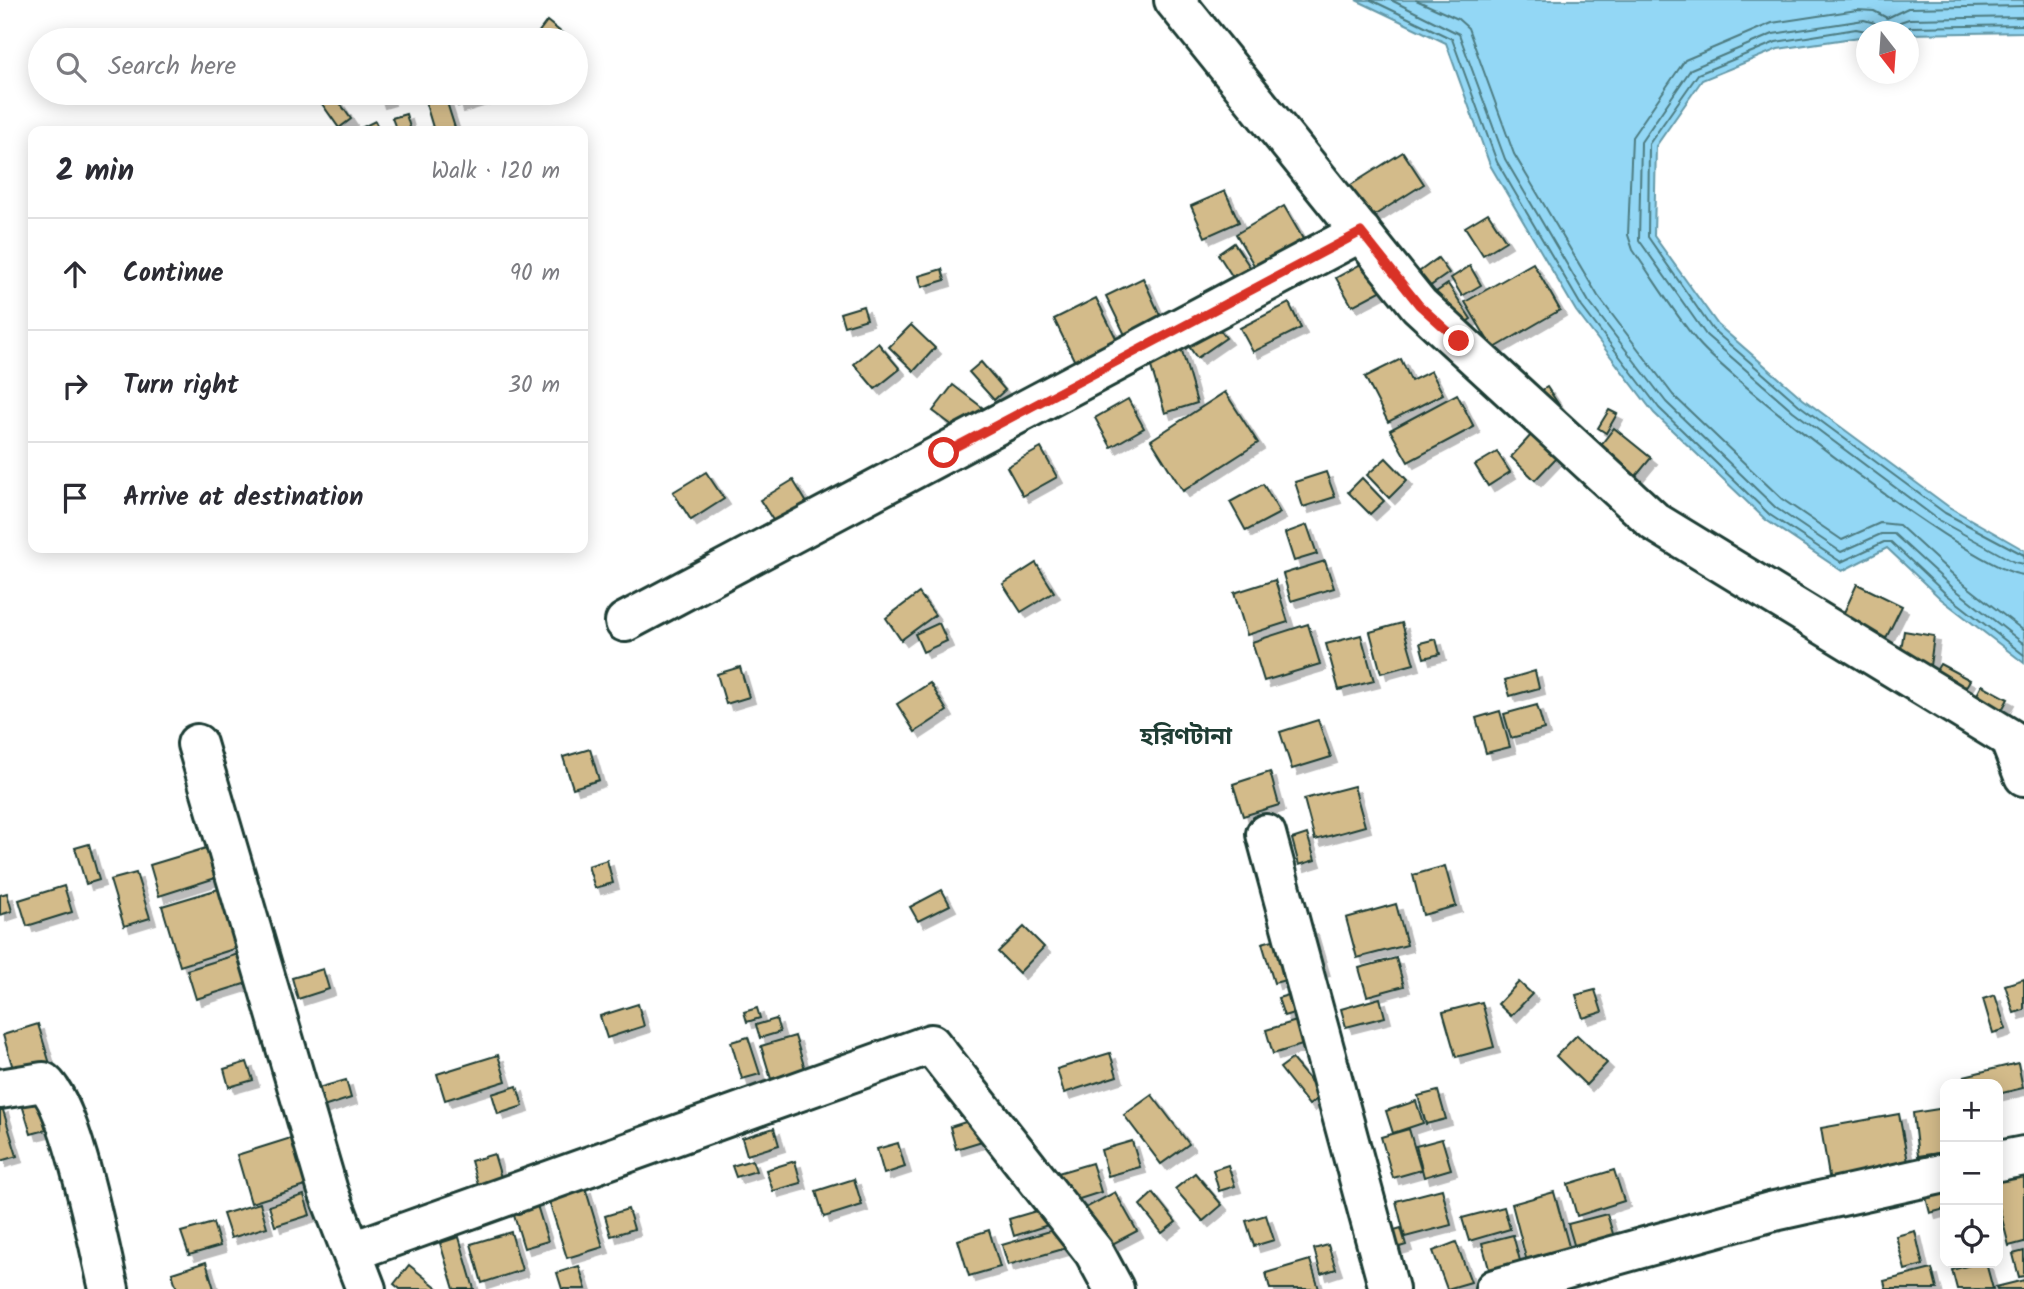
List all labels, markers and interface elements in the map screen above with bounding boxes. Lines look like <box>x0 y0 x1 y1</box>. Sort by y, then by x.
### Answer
north arrow <box>1856 21 1919 84</box>
search box <box>28 28 588 105</box>
text: Search here <box>108 46 236 88</box>
icon: search <box>52 48 90 86</box>
text: 2 min <box>56 148 134 196</box>
text: Walk · 120 m <box>431 154 560 190</box>
text: Continue <box>123 253 224 295</box>
icon: ahead <box>56 255 94 293</box>
text: 90 m <box>510 256 560 292</box>
route end <box>1443 325 1474 356</box>
text: Turn right <box>123 365 239 407</box>
icon: right <box>56 367 94 405</box>
text: 30 m <box>508 368 560 404</box>
route start <box>928 437 959 468</box>
text: Arrive at destination <box>123 477 363 519</box>
icon: arrive <box>56 479 94 517</box>
district label: হরিণটানা <box>1139 718 1233 757</box>
map controls <box>1940 1079 2003 1268</box>
button: + <box>1940 1079 2003 1142</box>
button: − <box>1940 1142 2003 1205</box>
button: locate <box>1940 1205 2003 1268</box>

